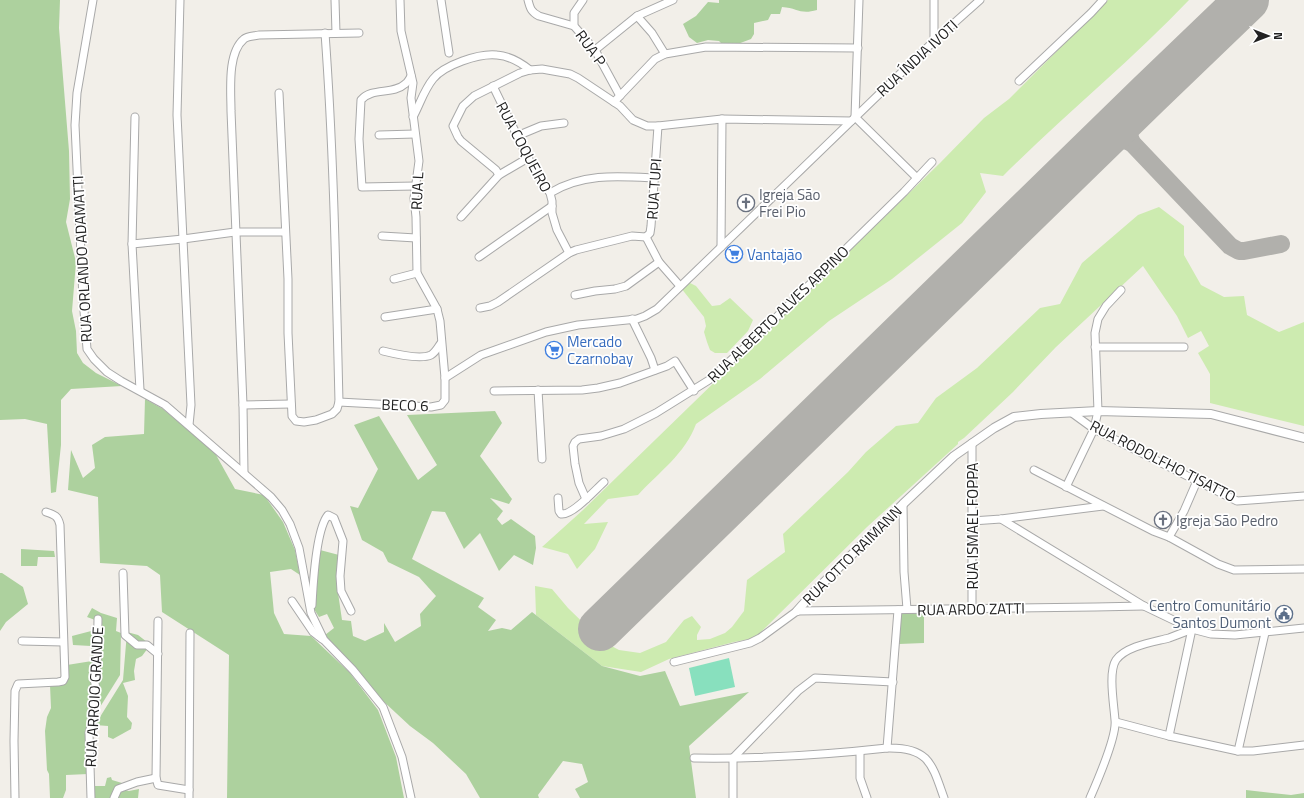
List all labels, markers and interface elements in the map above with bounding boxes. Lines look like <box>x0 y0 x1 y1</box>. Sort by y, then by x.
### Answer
street label: RUA ÍNDIA IVOTI <box>871 14 963 102</box>
north arrow <box>1248 16 1288 56</box>
street label: RUA P <box>570 25 612 71</box>
text: N <box>1270 32 1286 40</box>
street label: RUA COQUEIRO <box>490 98 558 196</box>
street label: RUA TUPI <box>640 158 668 220</box>
street label: RUA L <box>405 171 429 211</box>
street label: RUA ORLANDO ADAMATTI <box>66 175 98 343</box>
place label: Igreja São Frei Pio <box>759 183 821 223</box>
church icon: Igreja São Frei Pio <box>736 193 756 213</box>
street label: RUA ALBERTO ALVES ARPINO <box>702 240 854 388</box>
place label: Vantajão <box>747 243 802 266</box>
supermarket icon: Vantajão <box>724 244 744 264</box>
place label: Mercado Czarnobay <box>567 330 633 370</box>
supermarket icon: Mercado Czarnobay <box>544 340 564 360</box>
street label: BECO 6 <box>381 393 429 417</box>
street label: RUA RODOLFHO TISATTO <box>1086 414 1240 508</box>
street label: RUA ISMAEL FOPPA <box>961 462 984 590</box>
street label: RUA OTTO RAIMANN <box>797 500 907 610</box>
place label: Igreja São Pedro <box>1176 509 1278 532</box>
church icon: Igreja São Pedro <box>1153 510 1173 530</box>
place label: Centro Comunitário Santos Dumont <box>1149 594 1272 634</box>
street label: RUA ARDO ZATTI <box>917 597 1025 621</box>
public building icon: Centro Comunitário Santos Dumont <box>1274 604 1294 624</box>
street label: RUA ARROIO GRANDE <box>79 626 109 768</box>

